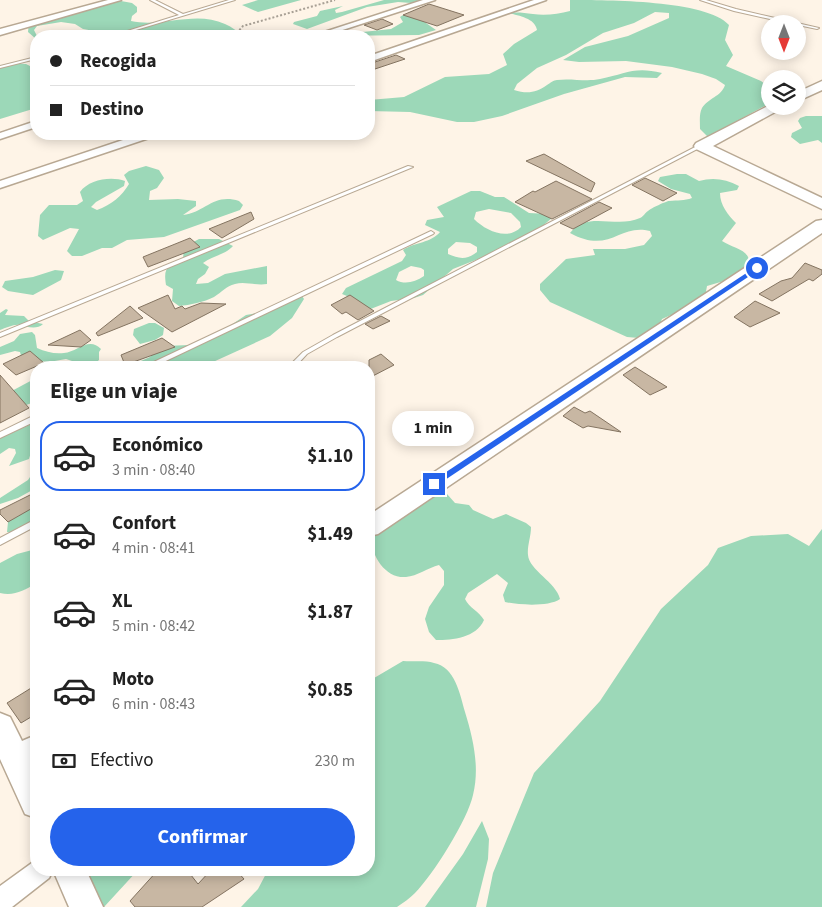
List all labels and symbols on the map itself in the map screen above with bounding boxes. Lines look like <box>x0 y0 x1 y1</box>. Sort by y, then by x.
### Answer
north arrow <box>761 15 806 60</box>
route start <box>746 257 768 279</box>
callout: 1 min <box>393 412 475 446</box>
route end <box>423 473 445 495</box>

